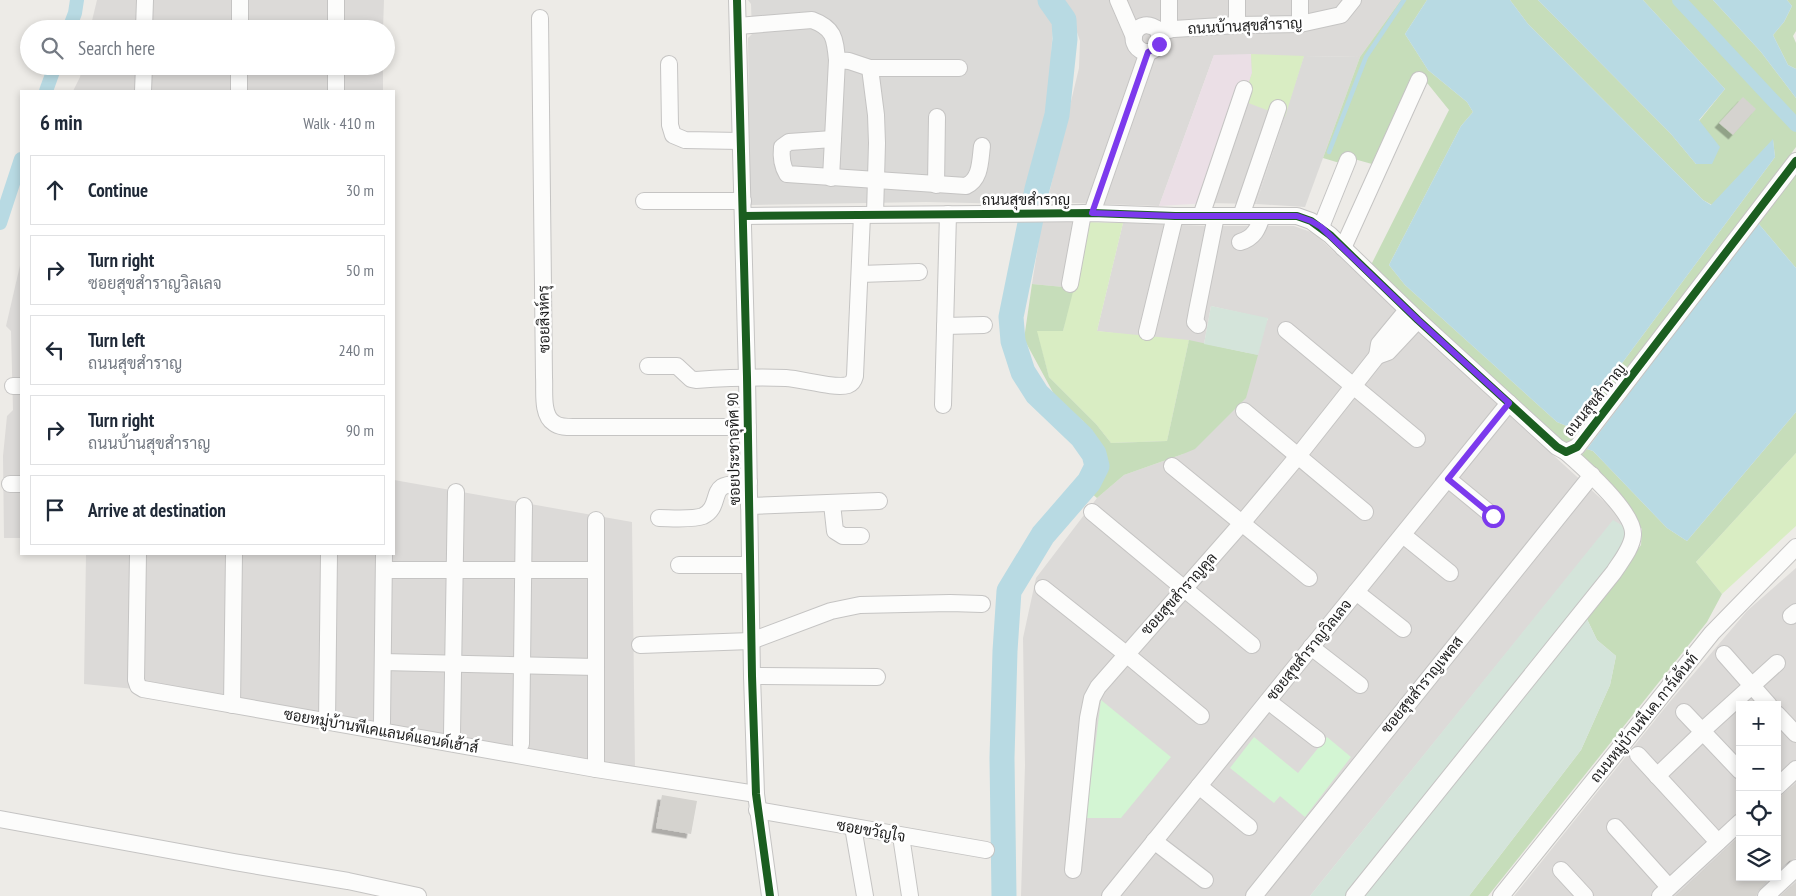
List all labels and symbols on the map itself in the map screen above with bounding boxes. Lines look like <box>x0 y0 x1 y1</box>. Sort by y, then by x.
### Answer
street label: ถนนบ้านสุขสำราญ <box>1187 13 1303 40</box>
route end <box>1148 33 1171 56</box>
street label: ถนนสุขสำราญ <box>982 190 1070 211</box>
street label: ซอยสิงห์ครุ <box>533 285 556 353</box>
street label: ถนนสุขสำราญ <box>1559 359 1631 441</box>
street label: ซอยประชาอุทิศ 90 <box>723 392 746 505</box>
route start <box>1482 505 1505 528</box>
street label: ซอยสุขสำราญคูล <box>1136 548 1222 640</box>
street label: ซอยสุขสำราญวิลเลจ <box>1262 595 1357 706</box>
street label: ซอยสุขสำราญเพลส <box>1376 632 1468 739</box>
street label: ถนนหมู่บ้านพี.เค. การ์เด้นท์ <box>1585 649 1703 787</box>
street label: ซอยหมู่บ้านพีเคแลนด์แอนด์เฮ้าส์ <box>282 704 480 758</box>
street label: ซอยขวัญใจ <box>835 815 907 846</box>

